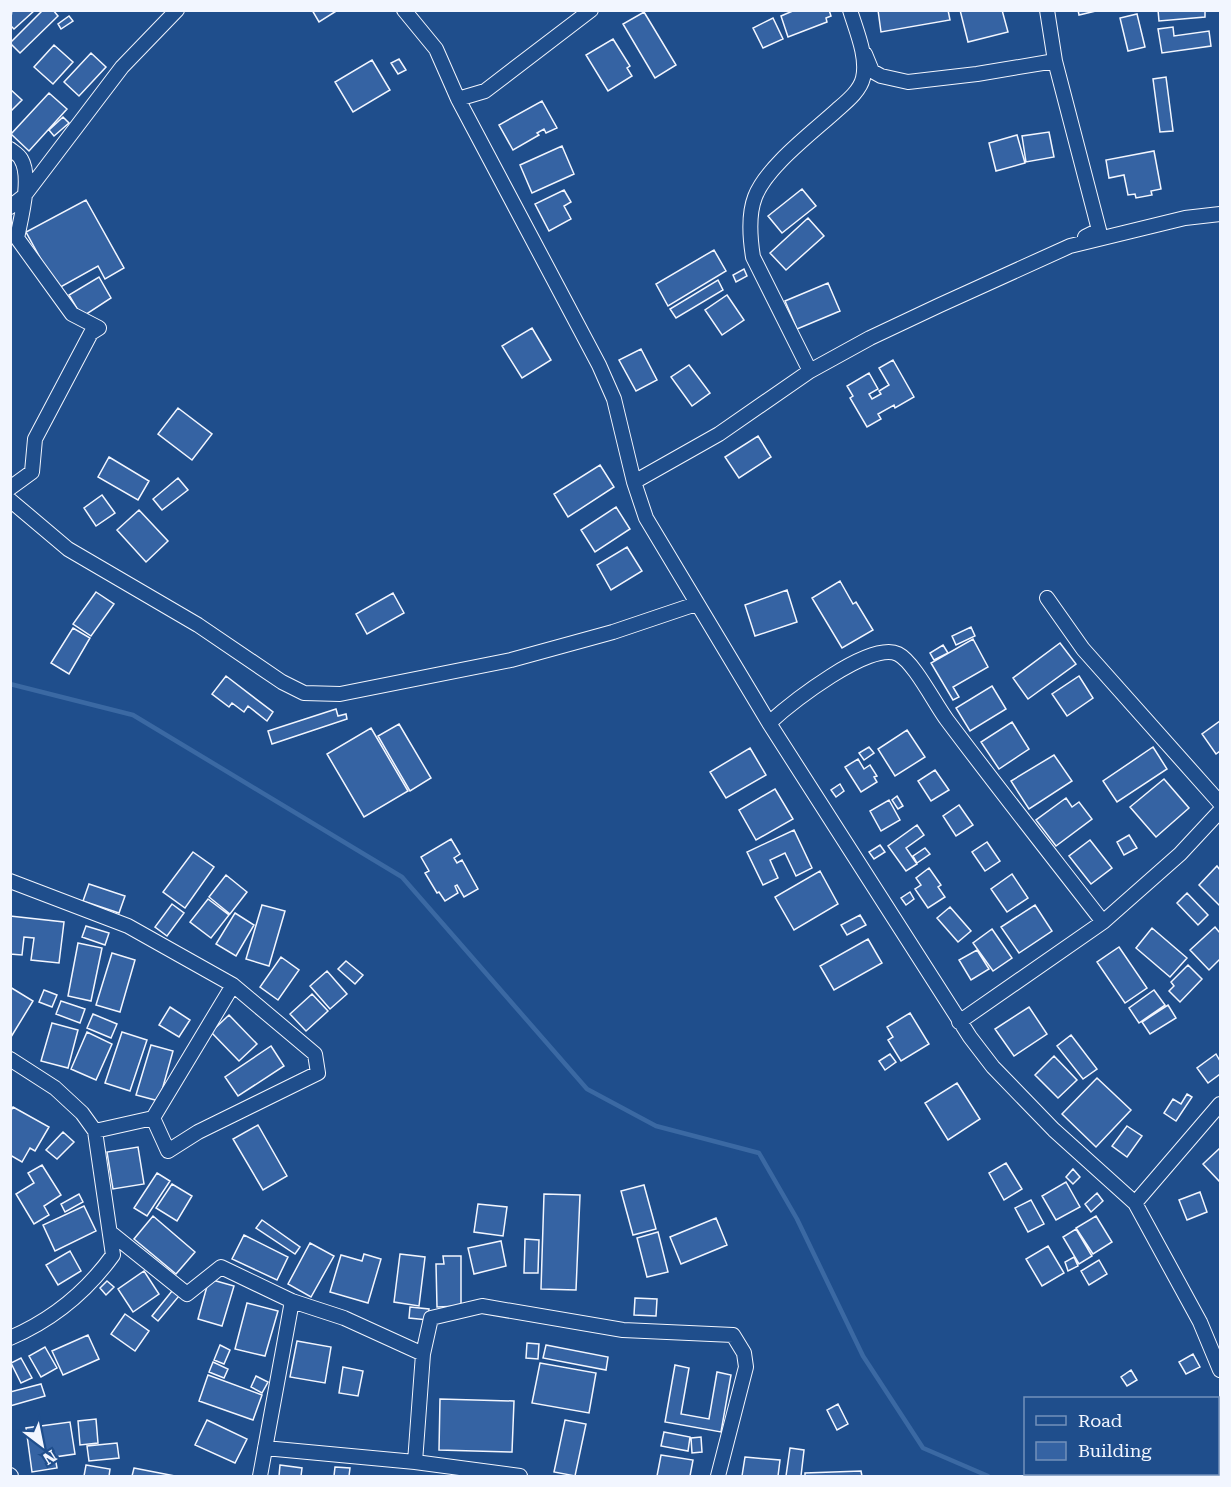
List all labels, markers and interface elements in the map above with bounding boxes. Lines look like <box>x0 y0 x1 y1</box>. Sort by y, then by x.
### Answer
legend <box>1024 1397 1219 1475</box>
text: Road <box>1078 1410 1123 1431</box>
north arrow <box>12 1415 72 1475</box>
text: Building <box>1078 1440 1152 1461</box>
text: N <box>39 1446 60 1469</box>

